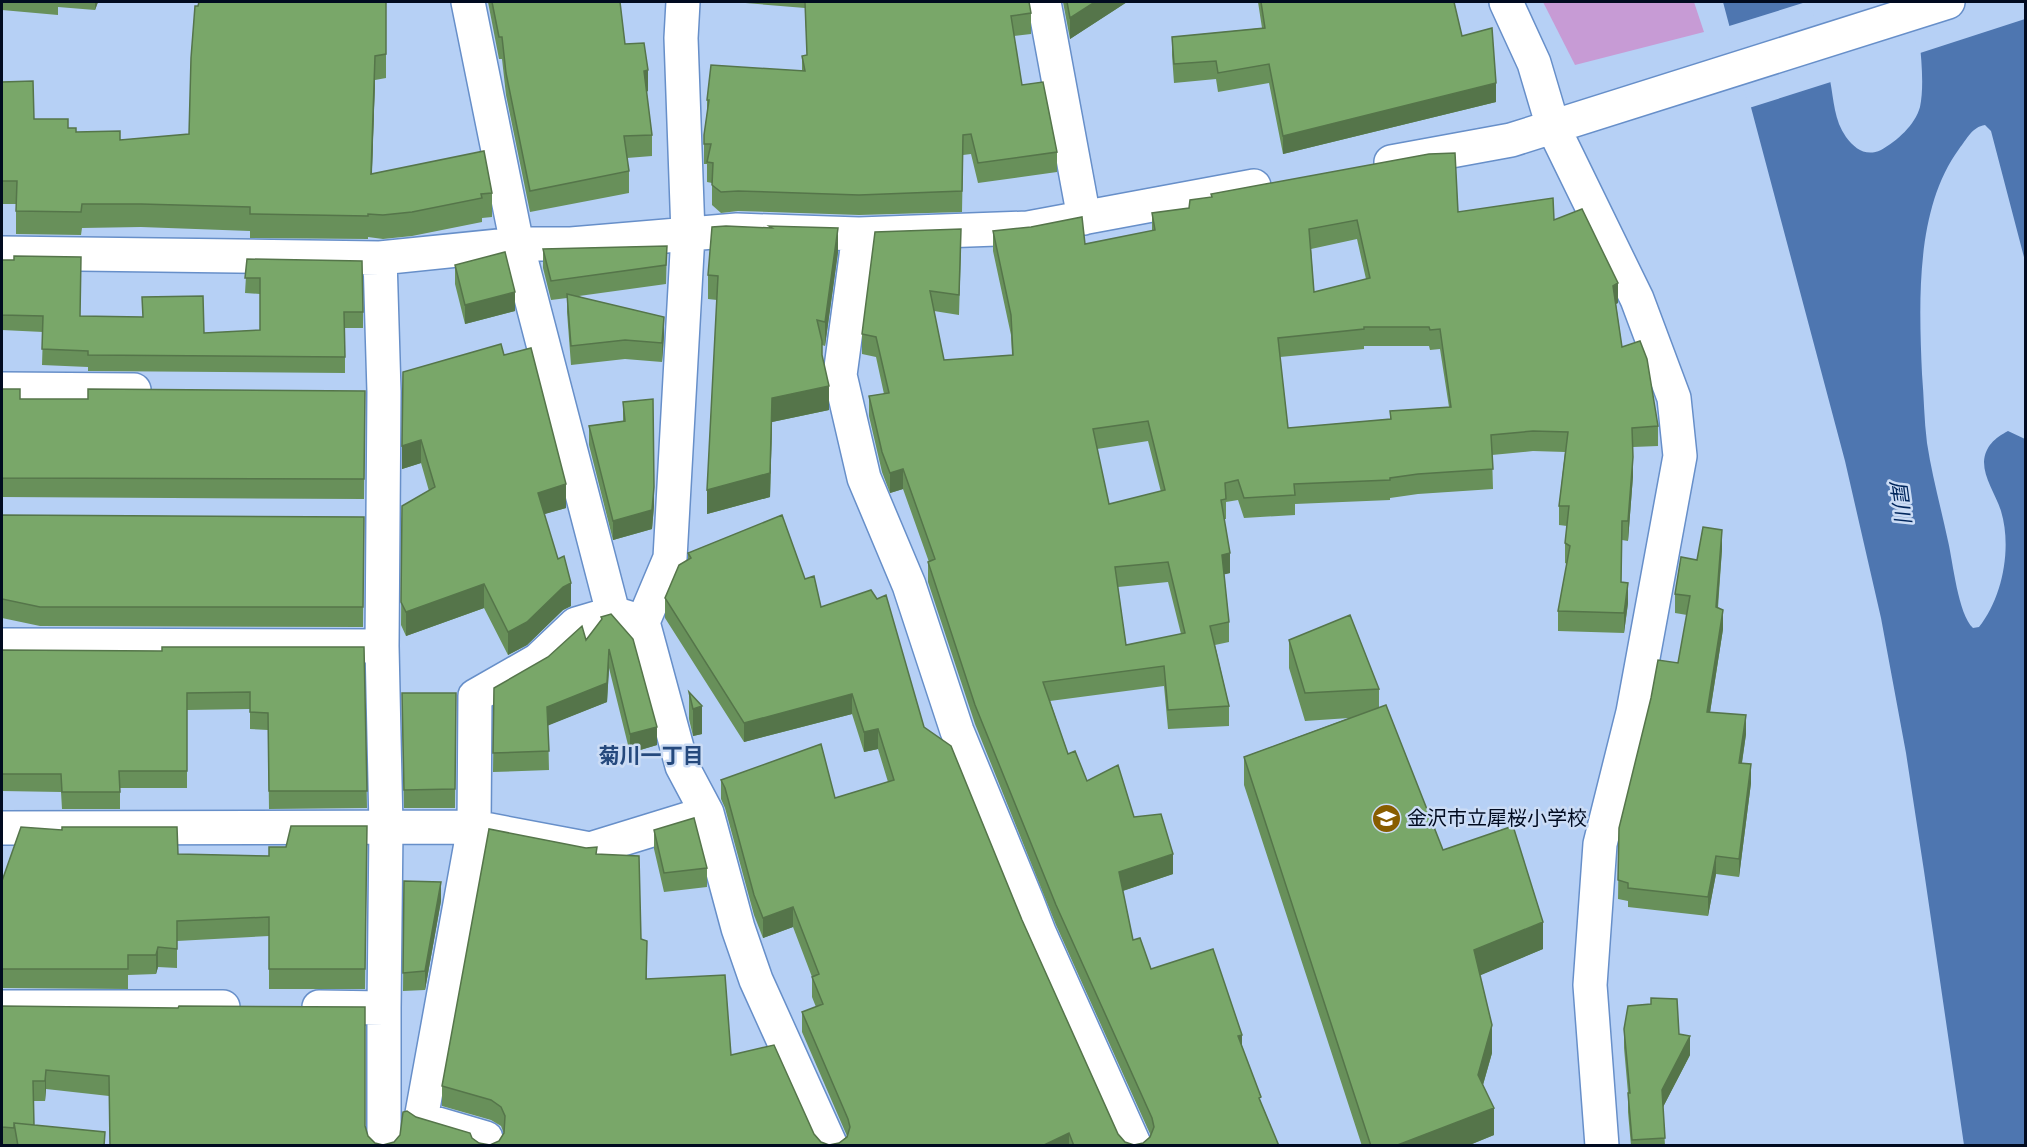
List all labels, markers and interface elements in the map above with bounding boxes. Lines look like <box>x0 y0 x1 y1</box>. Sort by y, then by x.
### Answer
water label: 犀川 <box>1884 478 1916 526</box>
district label: 菊川一丁目 <box>599 743 704 769</box>
school or university icon: 金沢市立犀桜小学校 <box>1370 802 1402 834</box>
place label: 金沢市立犀桜小学校 <box>1407 806 1587 830</box>

